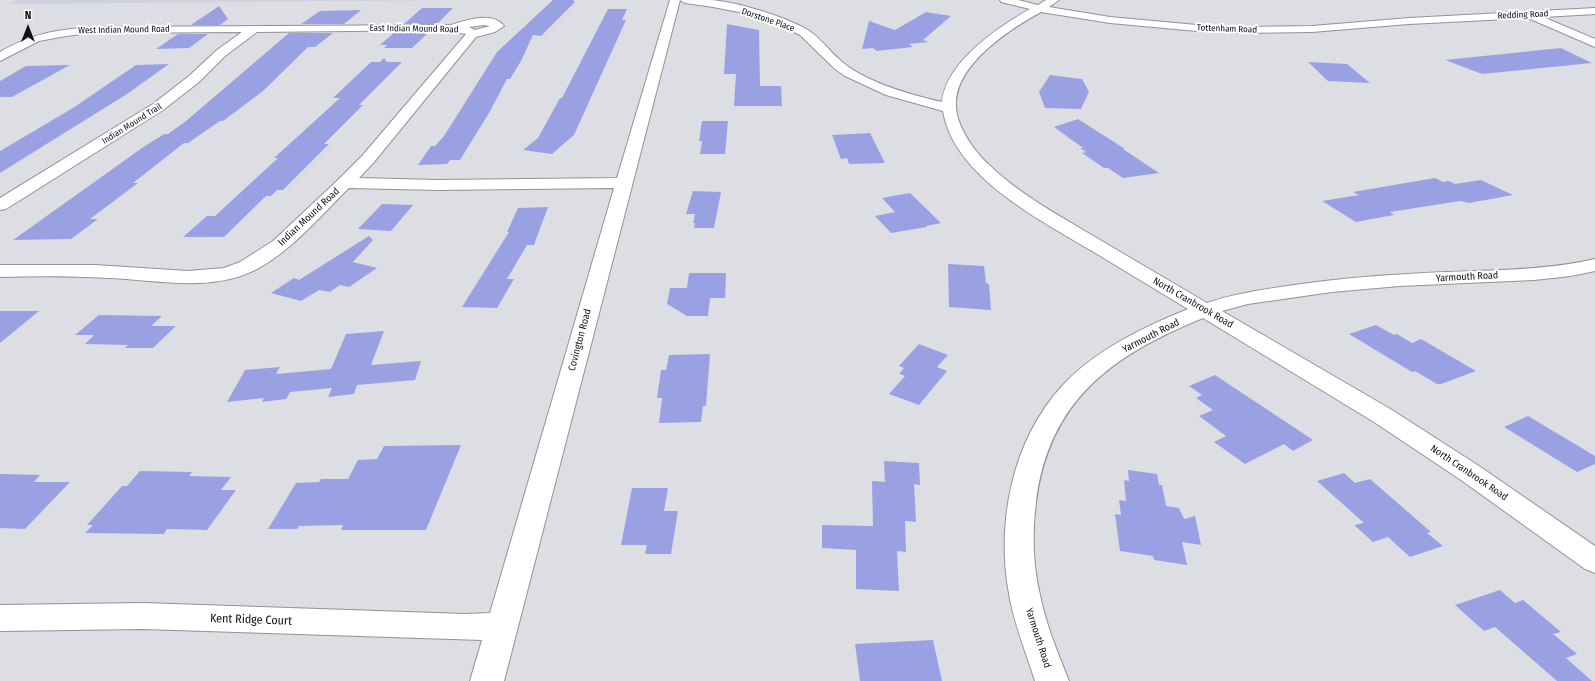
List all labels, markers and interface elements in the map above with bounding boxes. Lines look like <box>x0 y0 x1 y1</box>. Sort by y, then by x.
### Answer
street label: Dorstone Place <box>740 6 796 34</box>
north arrow <box>8 8 48 48</box>
street label: Redding Road <box>1497 8 1549 22</box>
text: N <box>25 9 31 22</box>
street label: East Indian Mound Road <box>369 23 459 35</box>
street label: Tottenham Road <box>1197 23 1257 35</box>
street label: West Indian Mound Road <box>78 24 170 36</box>
street label: Indian Mound Trail <box>100 101 164 147</box>
street label: Indian Mound Road <box>276 185 342 249</box>
street label: Yarmouth Road <box>1436 269 1498 285</box>
street label: North Cranbrook Road <box>1151 275 1235 331</box>
street label: Covington Road <box>566 308 594 372</box>
street label: Yarmouth Road <box>1120 316 1182 356</box>
street label: North Cranbrook Road <box>1428 443 1510 503</box>
street label: Yarmouth Road <box>1023 606 1053 670</box>
street label: Kent Ridge Court <box>210 611 292 629</box>

